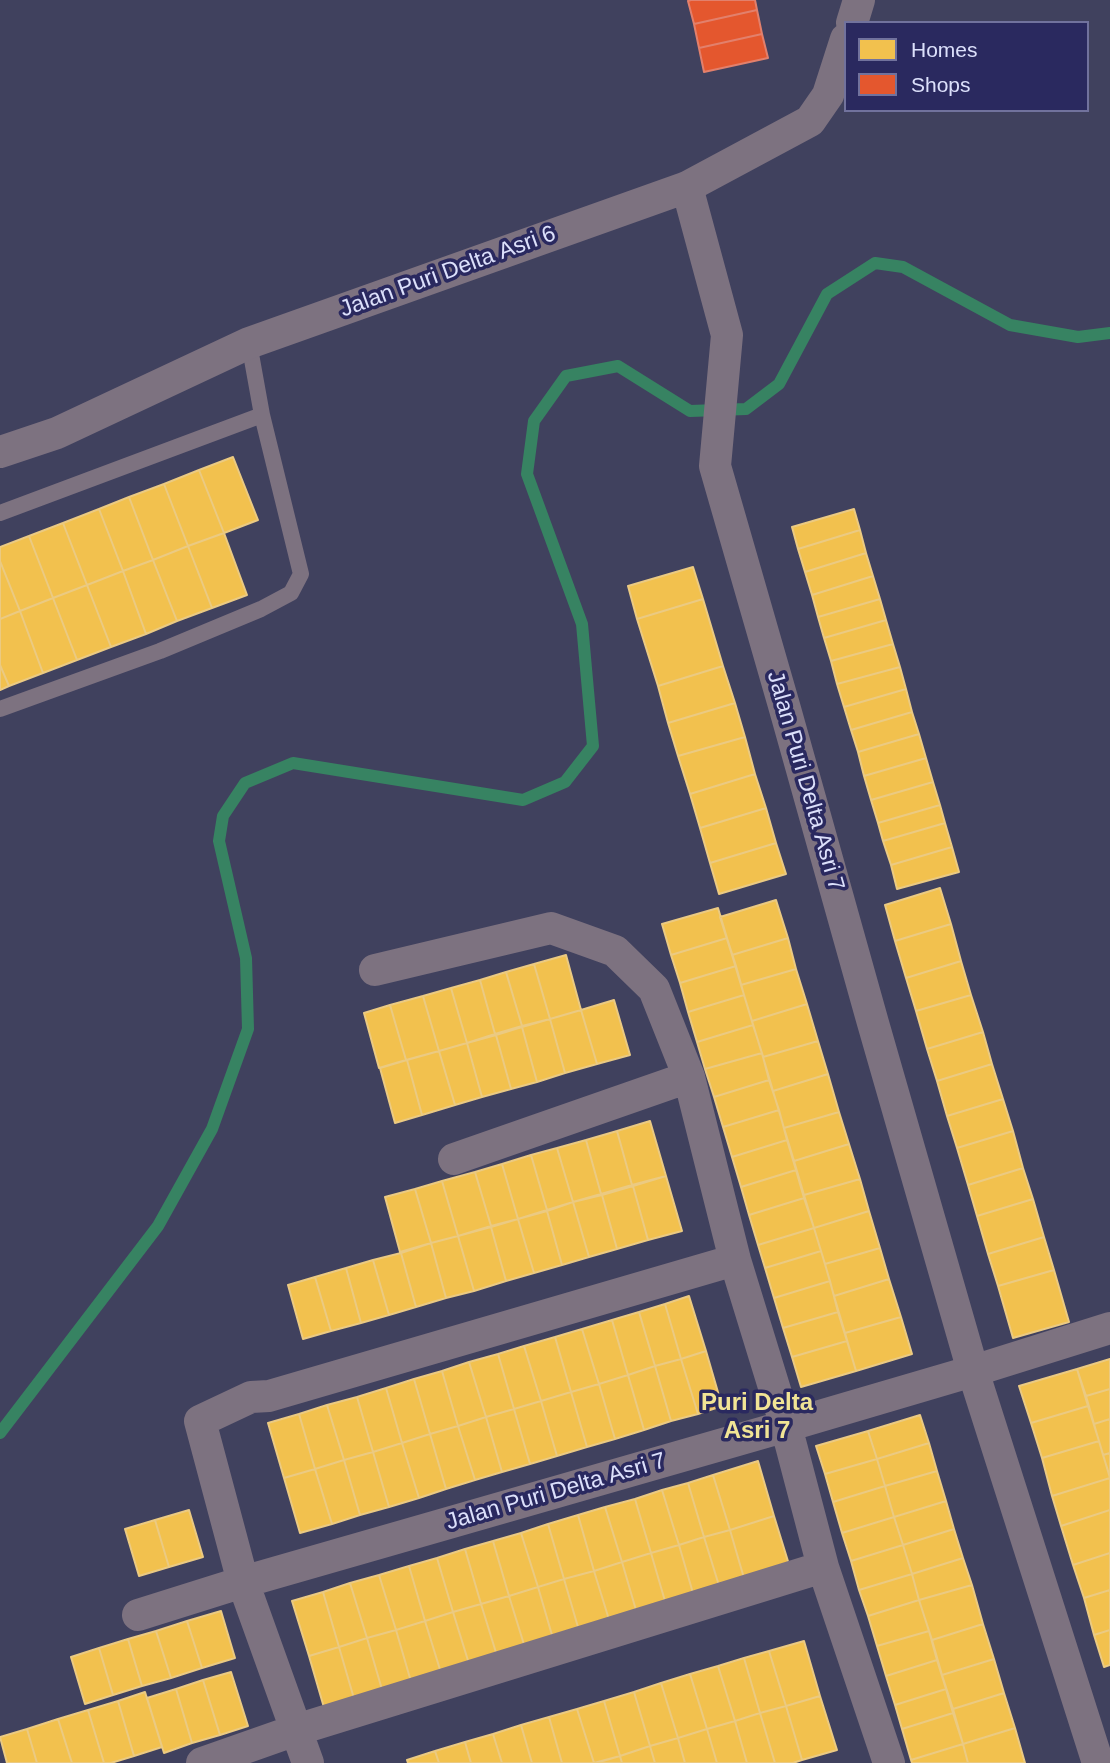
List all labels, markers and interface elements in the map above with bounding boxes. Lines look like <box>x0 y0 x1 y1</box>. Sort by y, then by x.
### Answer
legend <box>844 21 1089 112</box>
text: Homes <box>911 38 978 61</box>
text: Shops <box>911 73 971 96</box>
street label: Jalan Puri Delta Asri 6 <box>336 220 560 324</box>
street label: Jalan Puri Delta Asri 7 <box>760 668 850 894</box>
district label: Puri Delta Asri 7 <box>701 1389 813 1445</box>
street label: Jalan Puri Delta Asri 7 <box>443 1447 669 1537</box>

